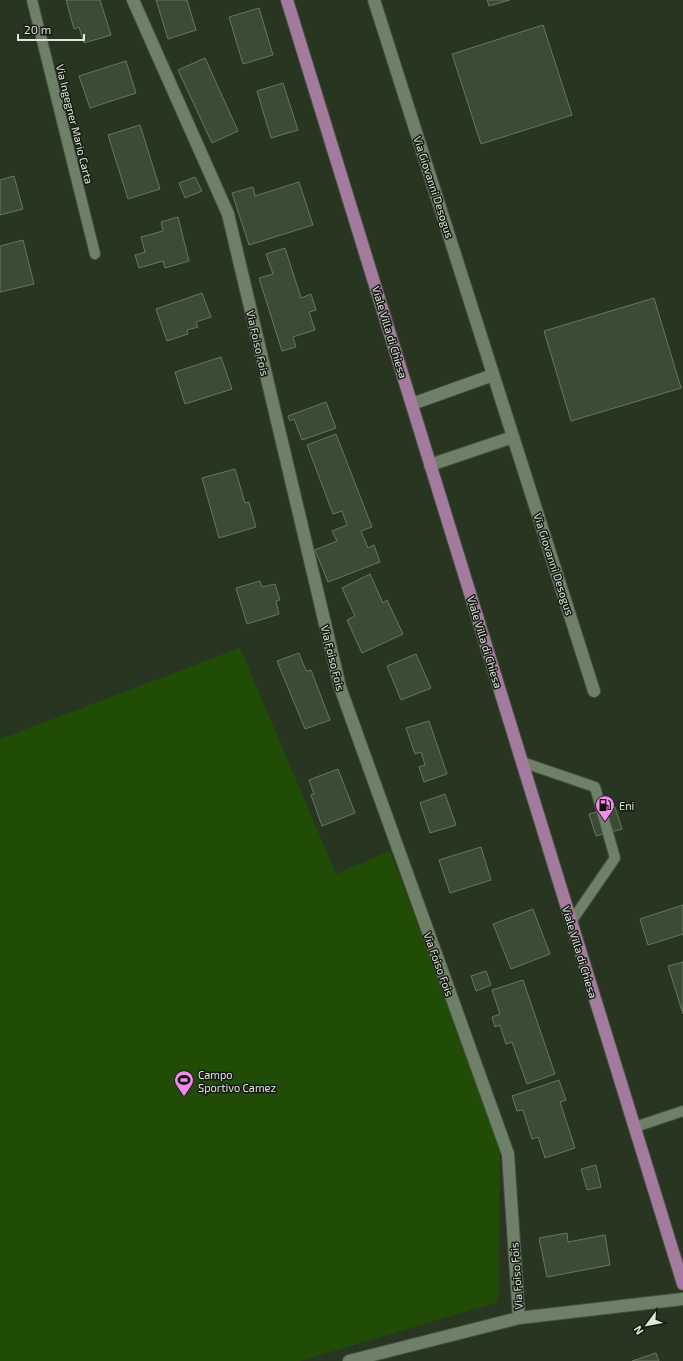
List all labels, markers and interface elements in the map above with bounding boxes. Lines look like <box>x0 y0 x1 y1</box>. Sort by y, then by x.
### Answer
scale bar <box>18 16 84 42</box>
text: 20 m <box>24 22 51 36</box>
street label: Via Ingegner Mario Carta <box>54 63 96 185</box>
street label: Via Giovanni Desogus <box>411 134 457 240</box>
street label: Viale Villa di Chiesa <box>370 284 410 380</box>
street label: Via Foiso Fois <box>244 309 272 378</box>
street label: Via Giovanni Desogus <box>531 511 577 617</box>
street label: Viale Villa di Chiesa <box>465 594 505 690</box>
street label: Via Foiso Fois <box>319 624 348 693</box>
fuel station icon: Eni <box>594 794 616 822</box>
place label: Eni <box>619 799 634 812</box>
street label: Viale Villa di Chiesa <box>560 904 600 1000</box>
street label: Via Foiso Fois <box>421 930 457 998</box>
place label: Campo Sportivo Camez <box>198 1068 276 1094</box>
sports icon: Campo Sportivo Camez <box>173 1069 195 1097</box>
street label: Via Foiso Fois <box>507 1242 525 1310</box>
north arrow <box>627 1305 667 1345</box>
text: N <box>630 1324 646 1337</box>

